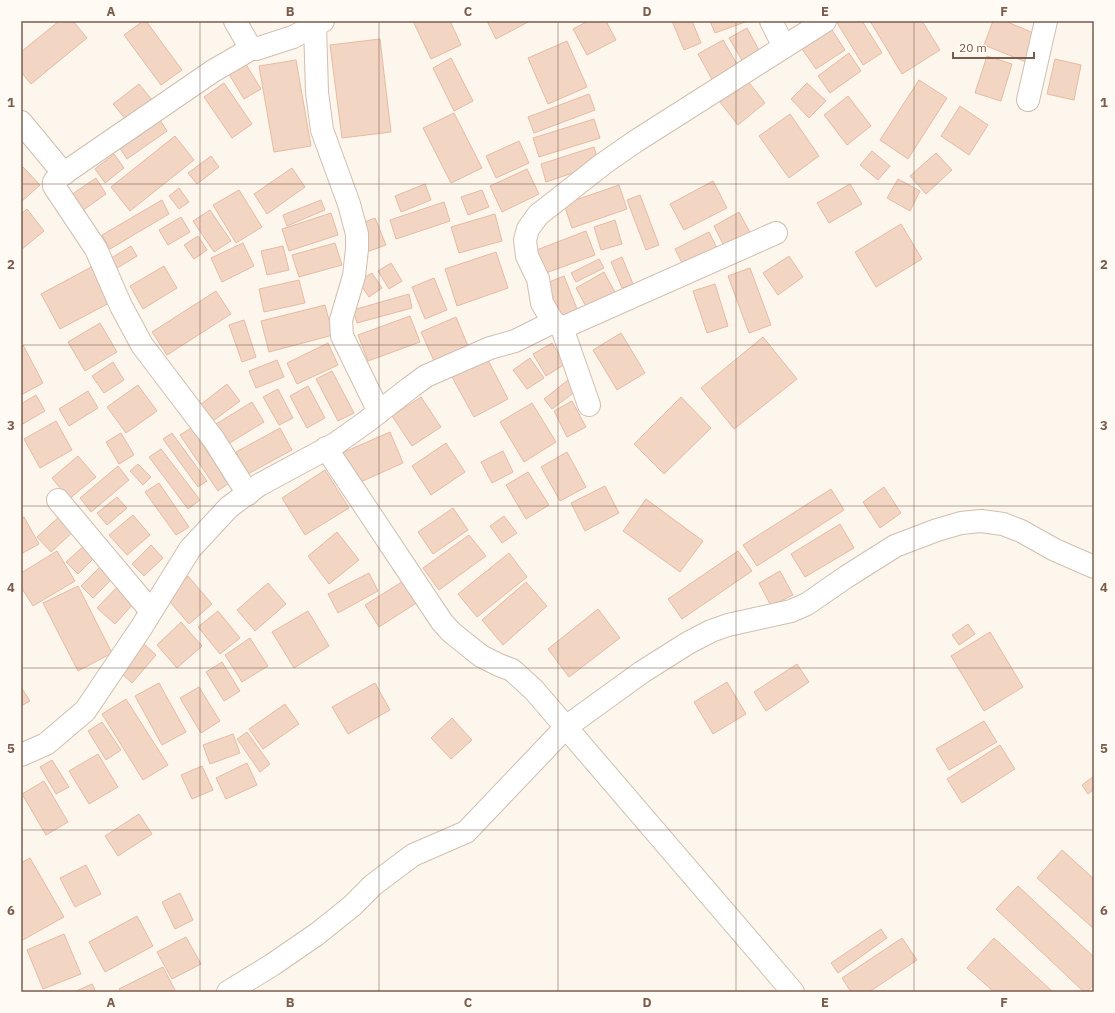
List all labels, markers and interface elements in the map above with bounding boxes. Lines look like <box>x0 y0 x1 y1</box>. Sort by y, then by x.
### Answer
text: A <box>107 3 116 20</box>
text: B <box>286 3 295 20</box>
text: C <box>464 3 473 20</box>
text: D <box>642 3 652 20</box>
text: E <box>821 3 829 20</box>
text: F <box>1000 3 1008 20</box>
scale bar <box>953 34 1034 60</box>
text: 20 m <box>959 40 987 55</box>
text: 1 <box>7 94 15 111</box>
text: 1 <box>1100 94 1108 111</box>
text: 2 <box>7 256 15 273</box>
text: 2 <box>1100 256 1108 273</box>
text: 3 <box>7 417 15 434</box>
text: 3 <box>1100 417 1108 434</box>
text: 4 <box>7 579 15 596</box>
text: 4 <box>1100 579 1108 596</box>
text: 5 <box>7 740 15 757</box>
text: 5 <box>1100 740 1108 757</box>
text: 6 <box>7 902 15 919</box>
text: 6 <box>1100 902 1108 919</box>
text: A <box>107 994 116 1011</box>
text: B <box>286 994 295 1011</box>
text: C <box>464 994 473 1011</box>
text: D <box>642 994 652 1011</box>
text: E <box>821 994 829 1011</box>
text: F <box>1000 994 1008 1011</box>

